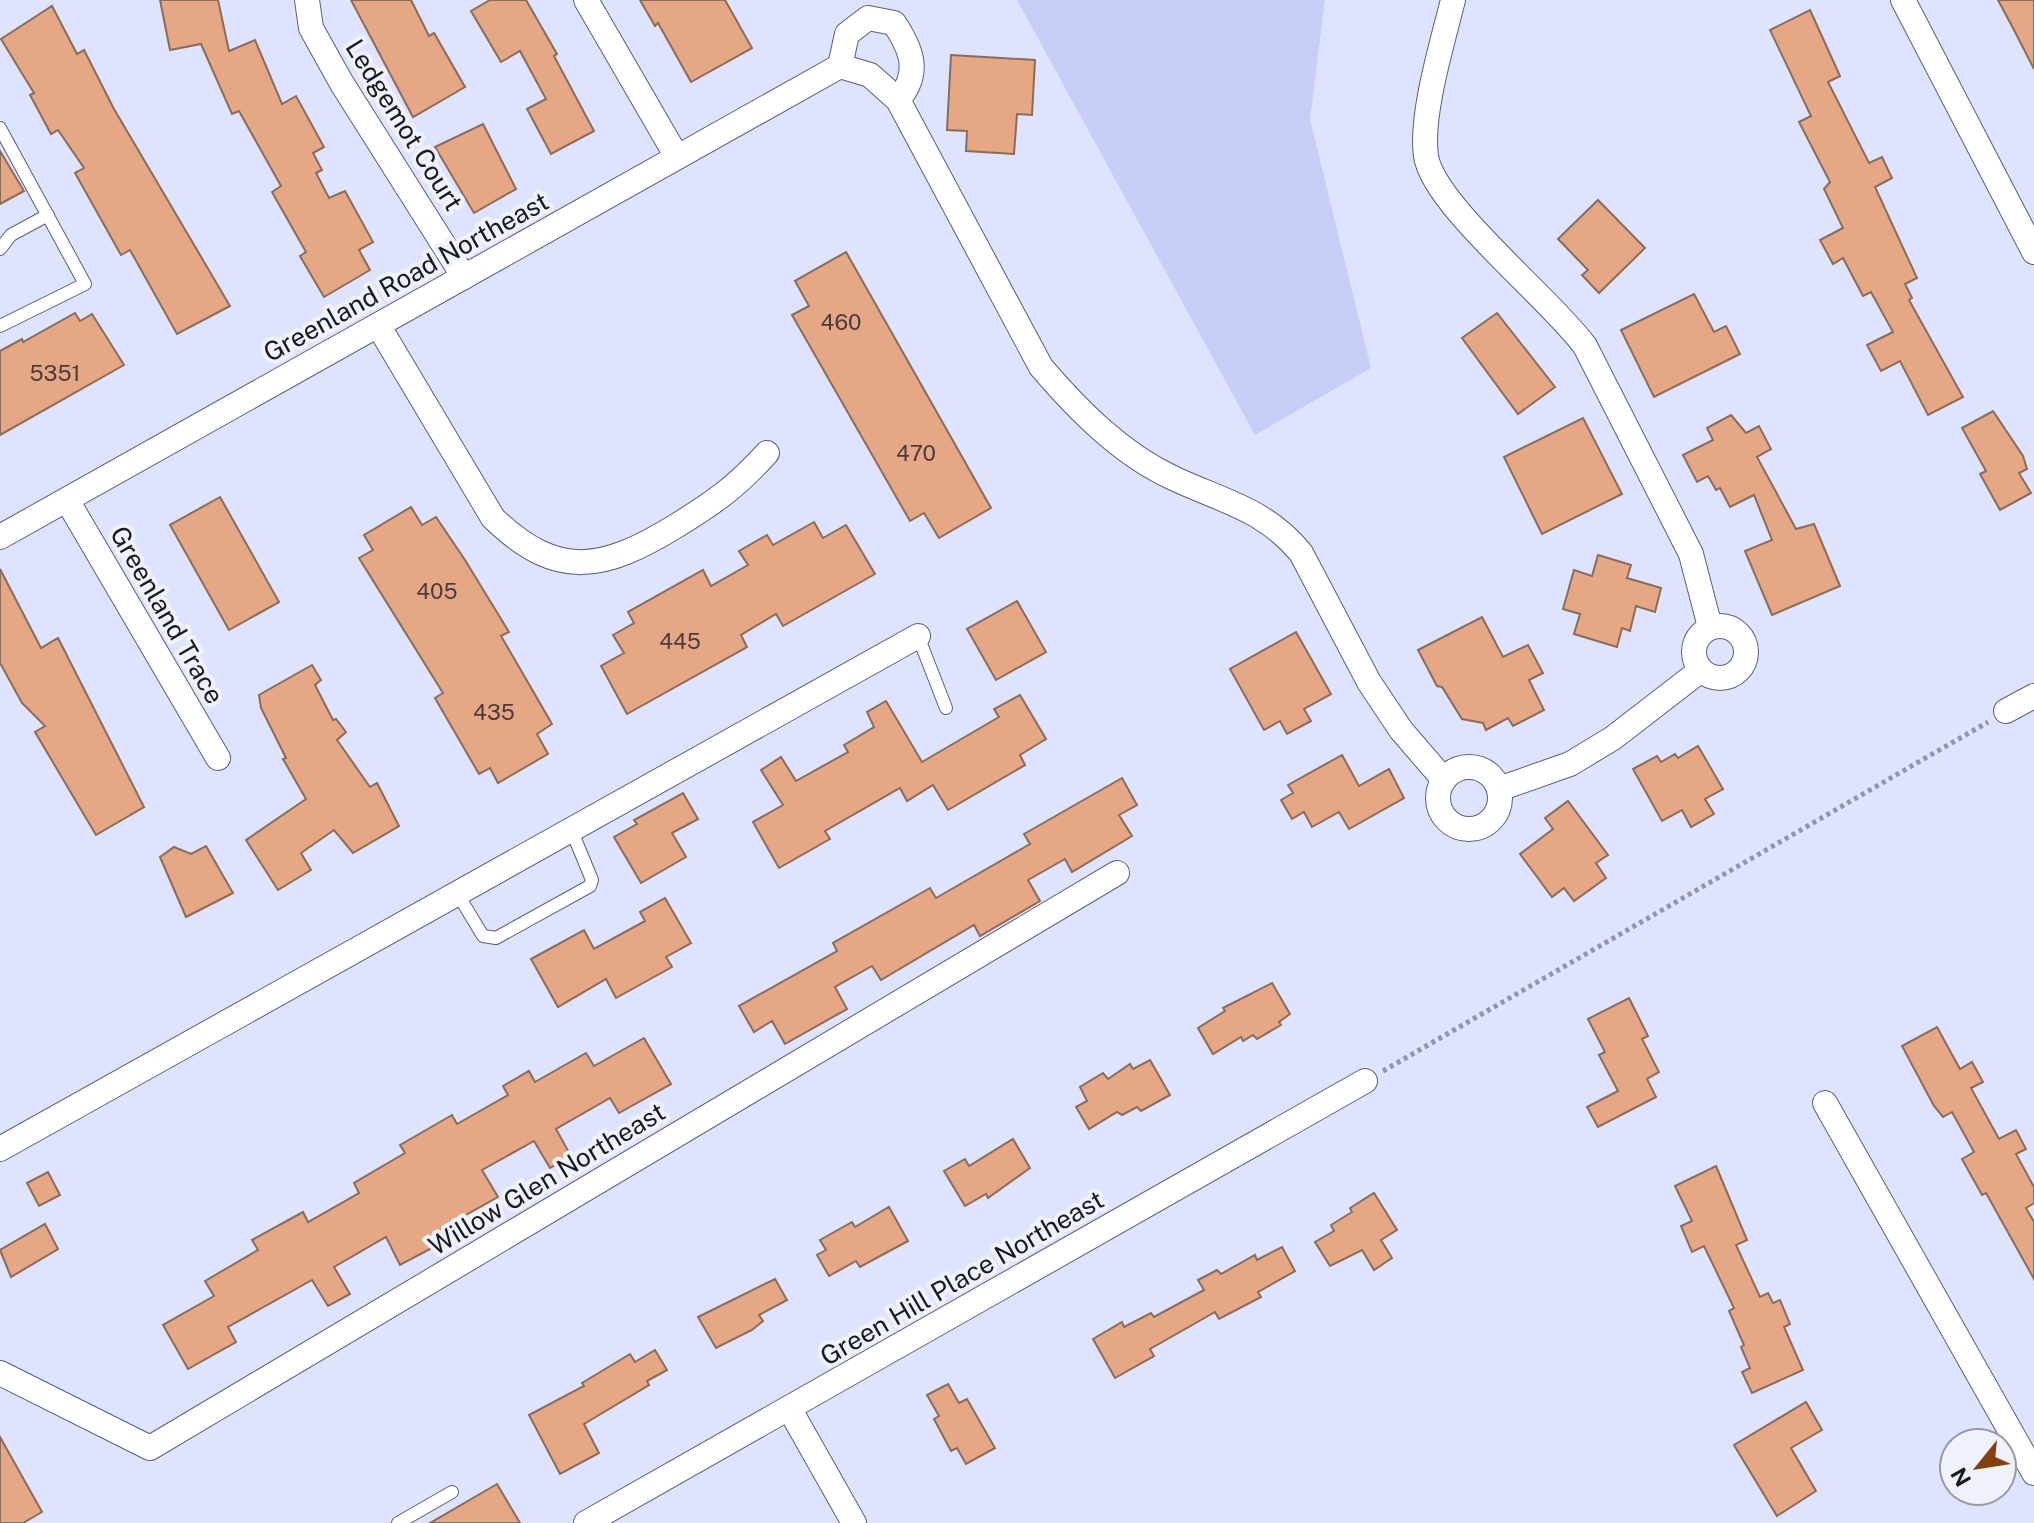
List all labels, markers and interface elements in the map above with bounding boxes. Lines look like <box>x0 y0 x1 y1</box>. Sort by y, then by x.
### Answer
street label: Ledgemot Court <box>339 33 469 216</box>
street label: Greenland Road Northeast <box>258 185 554 368</box>
house number: 460 <box>821 309 861 335</box>
house number: 5351 <box>30 360 81 386</box>
house number: 470 <box>896 440 936 466</box>
street label: Greenland Trace <box>104 520 231 709</box>
house number: 405 <box>416 578 458 604</box>
house number: 445 <box>659 628 701 654</box>
house number: 435 <box>473 699 515 725</box>
street label: Willow Glen Northeast <box>423 1096 671 1261</box>
street label: Green Hill Place Northeast <box>814 1184 1109 1372</box>
north arrow <box>1938 1427 2018 1507</box>
text: N <box>1945 1463 1976 1491</box>

